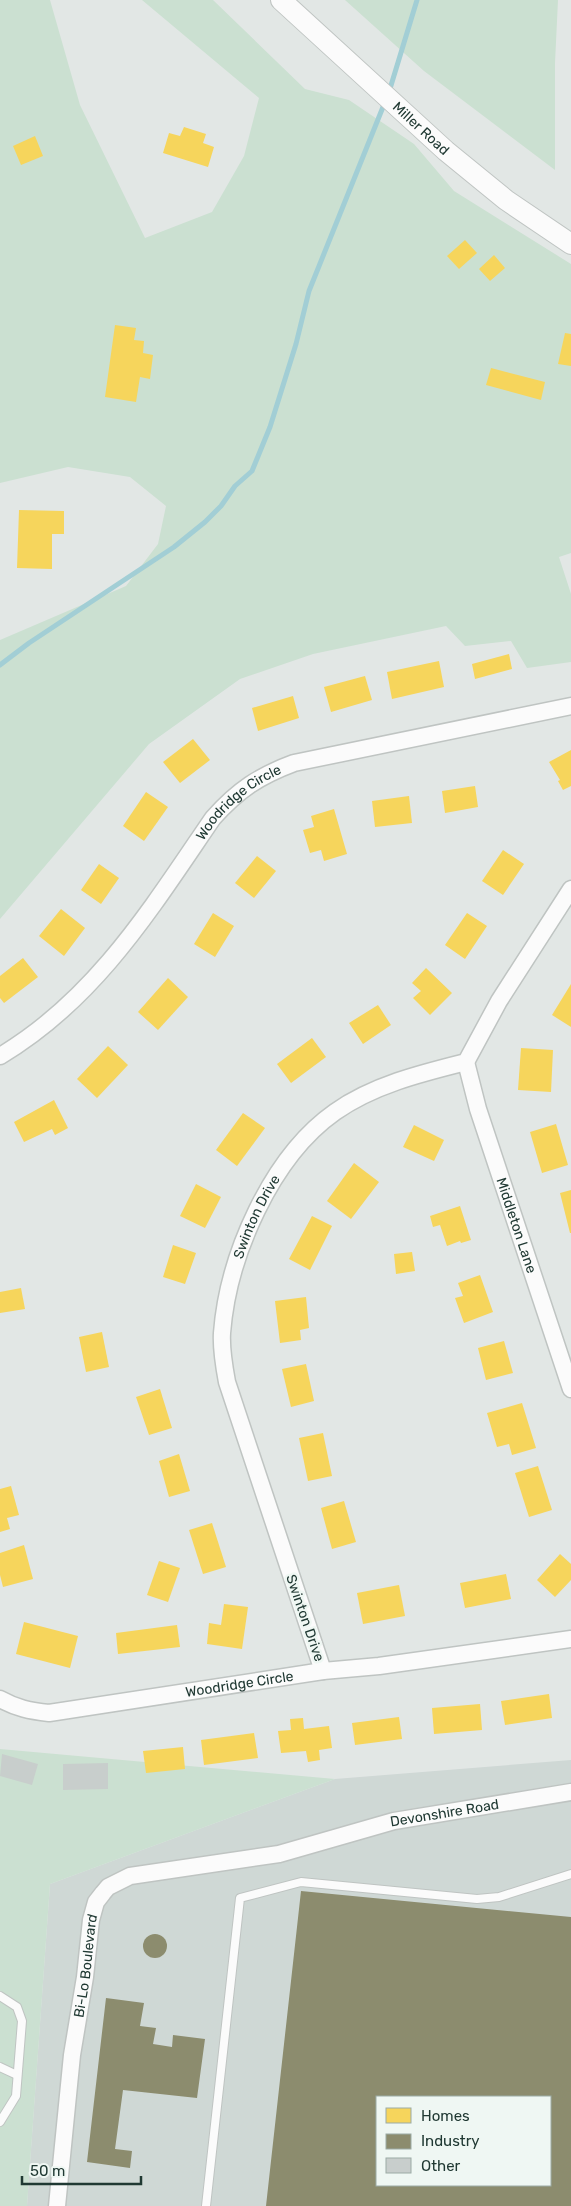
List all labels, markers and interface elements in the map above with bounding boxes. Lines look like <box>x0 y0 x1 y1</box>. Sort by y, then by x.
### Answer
street label: Miller Road <box>389 98 453 158</box>
street label: Woodridge Circle <box>192 761 284 843</box>
street label: Swinton Drive <box>229 1171 283 1261</box>
street label: Middleton Lane <box>493 1175 540 1275</box>
street label: Swinton Drive <box>282 1572 328 1664</box>
street label: Woodridge Circle <box>184 1667 295 1700</box>
street label: Devonshire Road <box>389 1795 500 1830</box>
street label: Bi-Lo Boulevard <box>70 1912 101 2019</box>
legend <box>376 2096 551 2186</box>
text: Homes <box>421 2107 470 2125</box>
text: Industry <box>421 2132 480 2150</box>
scale bar <box>22 2154 141 2186</box>
text: Other <box>421 2157 461 2175</box>
text: 50 m <box>30 2162 65 2180</box>

